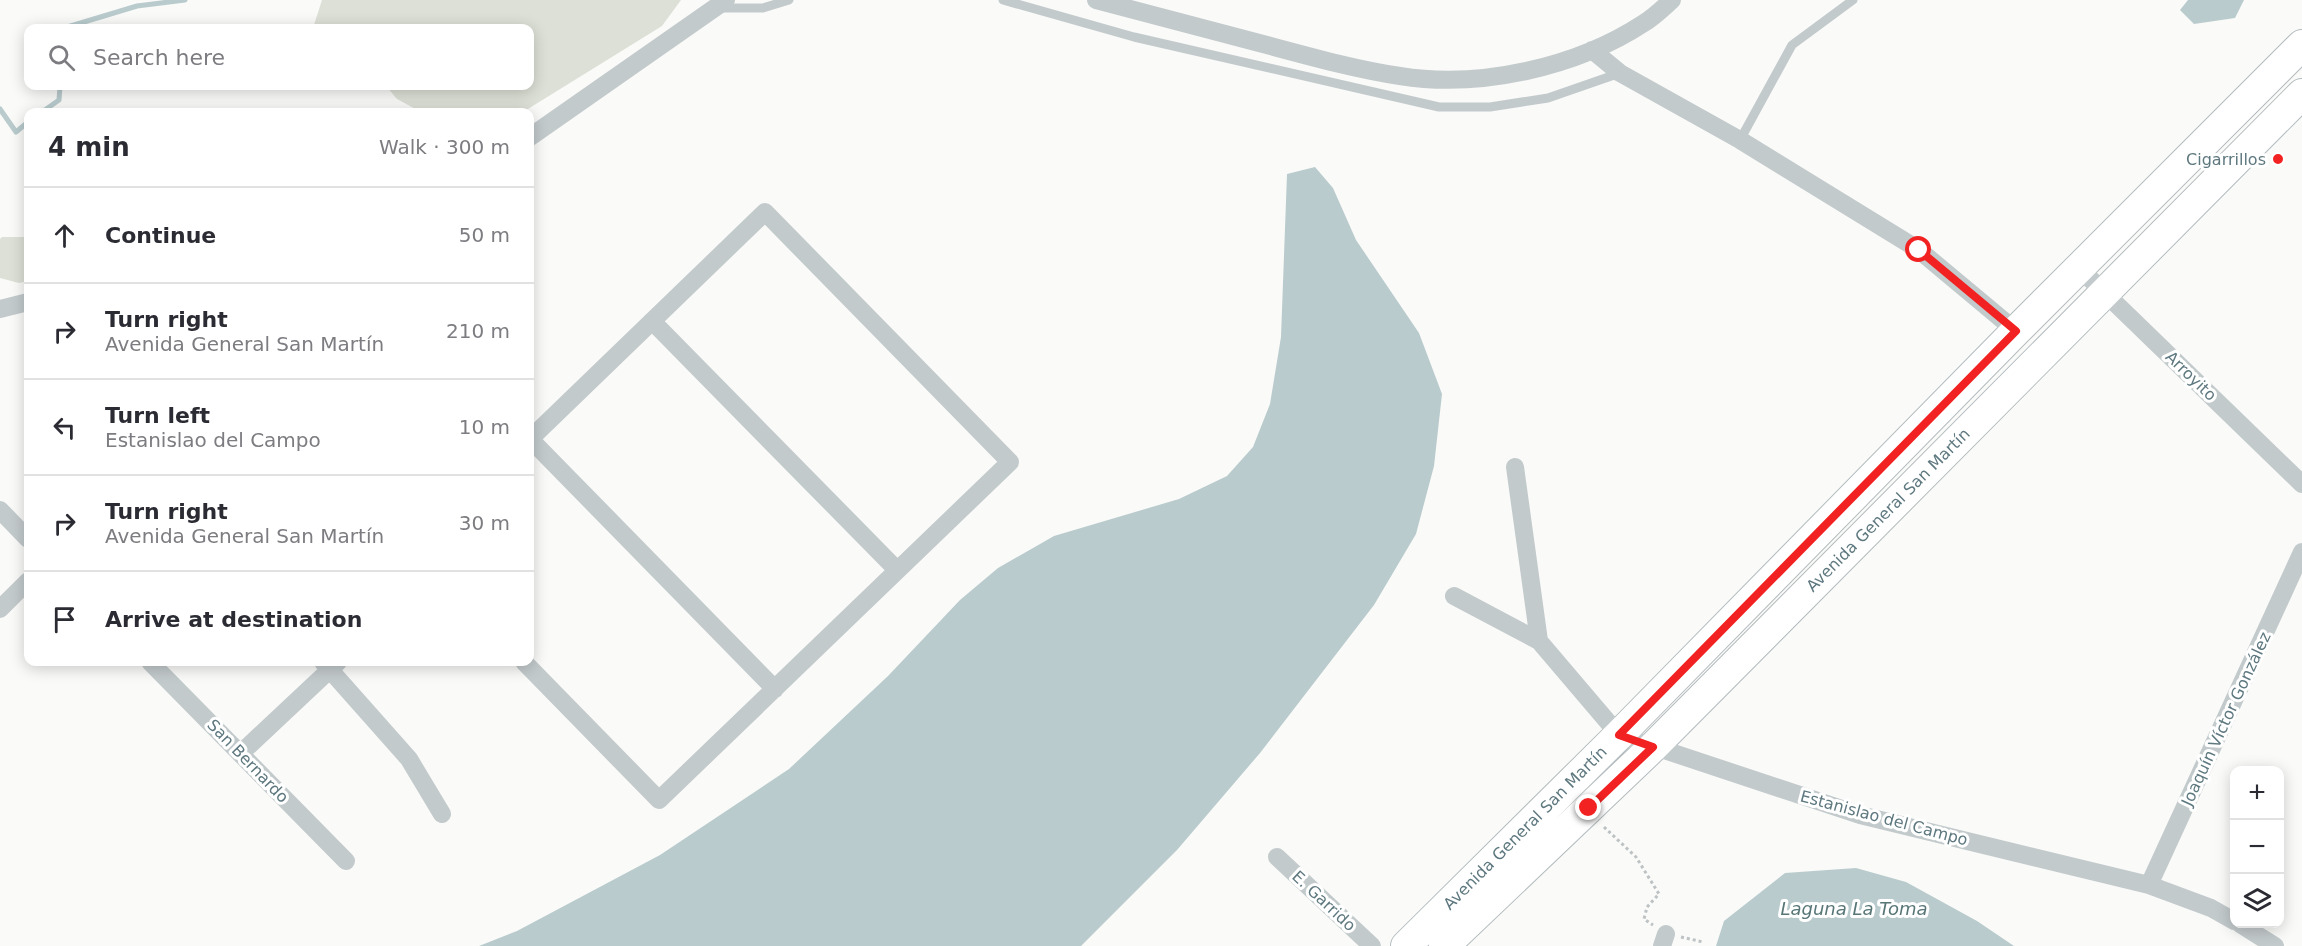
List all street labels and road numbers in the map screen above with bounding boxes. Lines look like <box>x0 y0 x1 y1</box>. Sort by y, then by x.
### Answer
street label: Arroyito <box>2162 347 2220 405</box>
street label: Avenida General San Martín <box>1802 424 1974 596</box>
street label: Joaquín Víctor González <box>2177 629 2275 810</box>
street label: San Bernardo <box>203 715 293 807</box>
street label: Avenida General San Martín <box>1439 742 1611 914</box>
street label: Estanislao del Campo <box>1798 786 1970 850</box>
street label: E. Garrido <box>1288 867 1360 935</box>

